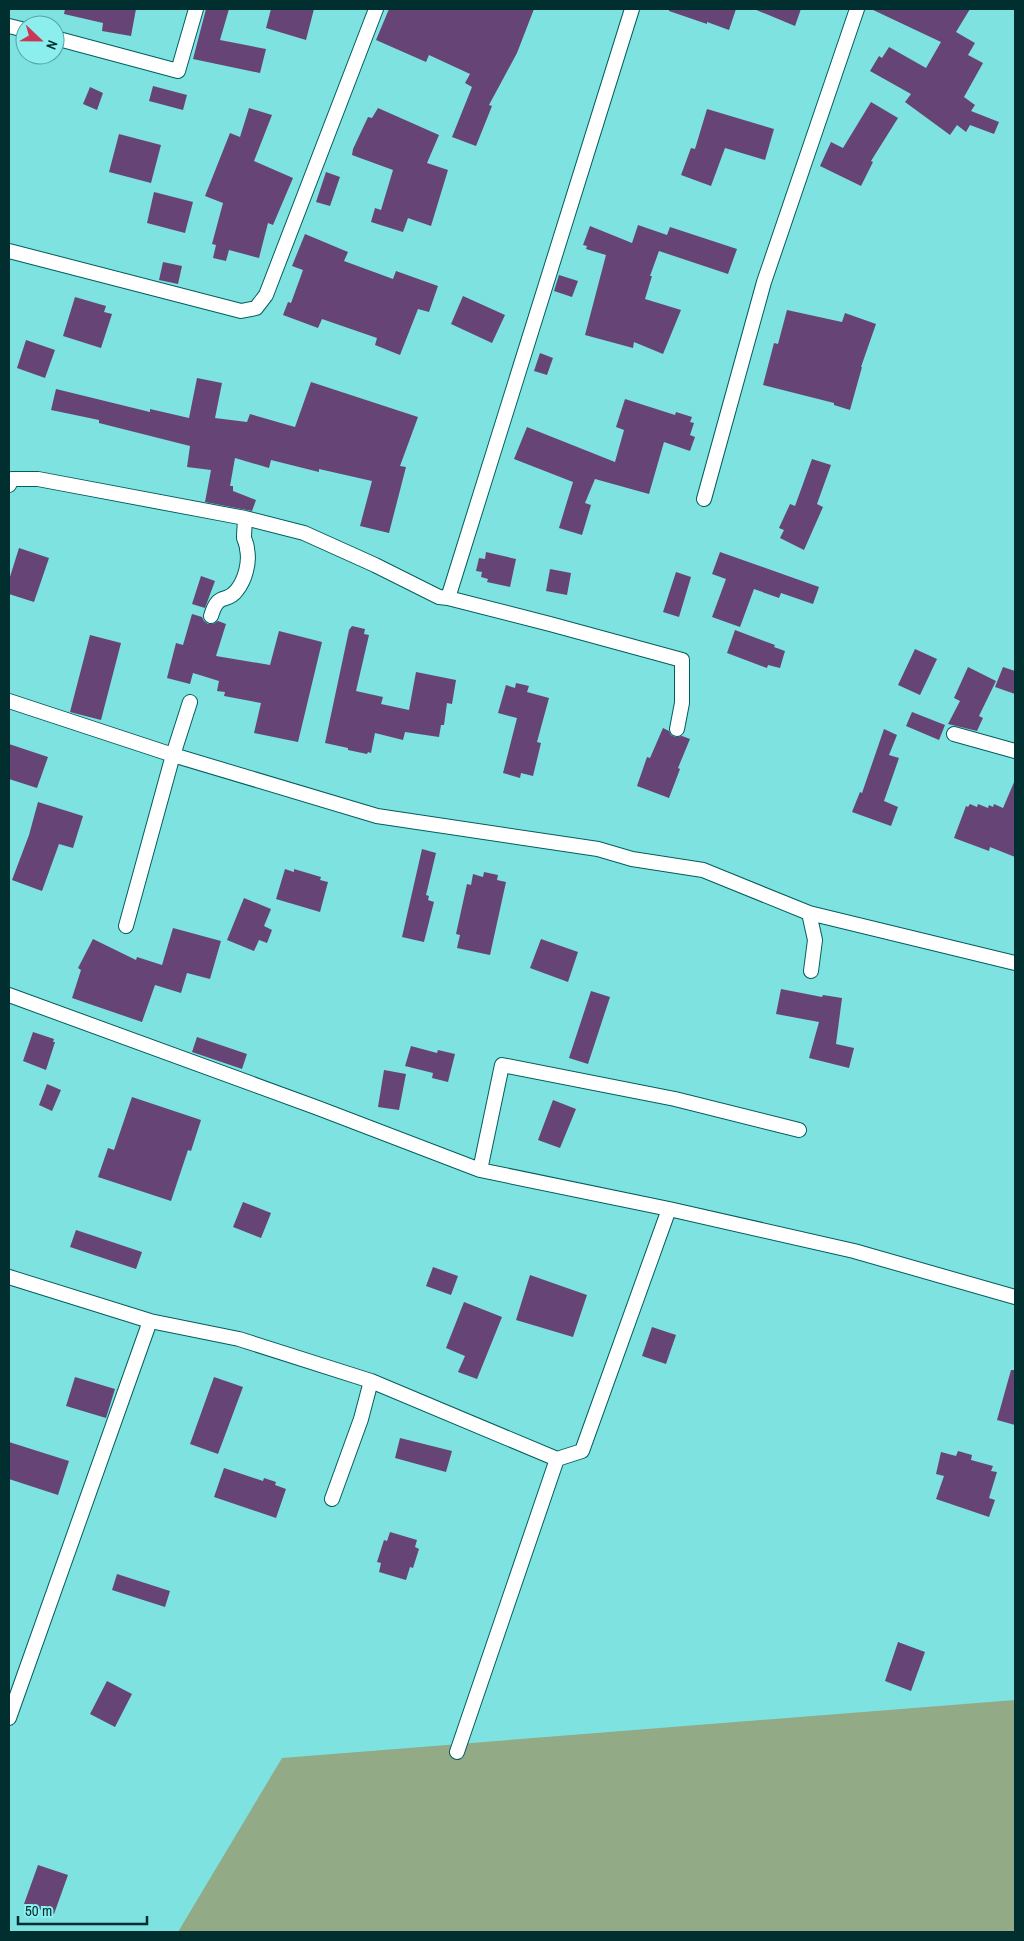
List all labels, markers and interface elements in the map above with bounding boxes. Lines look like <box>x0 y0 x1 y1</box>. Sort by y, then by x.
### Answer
north arrow <box>15 15 65 65</box>
text: N <box>42 38 62 52</box>
scale bar <box>18 1894 146 1926</box>
text: 50 m <box>25 1900 52 1921</box>

